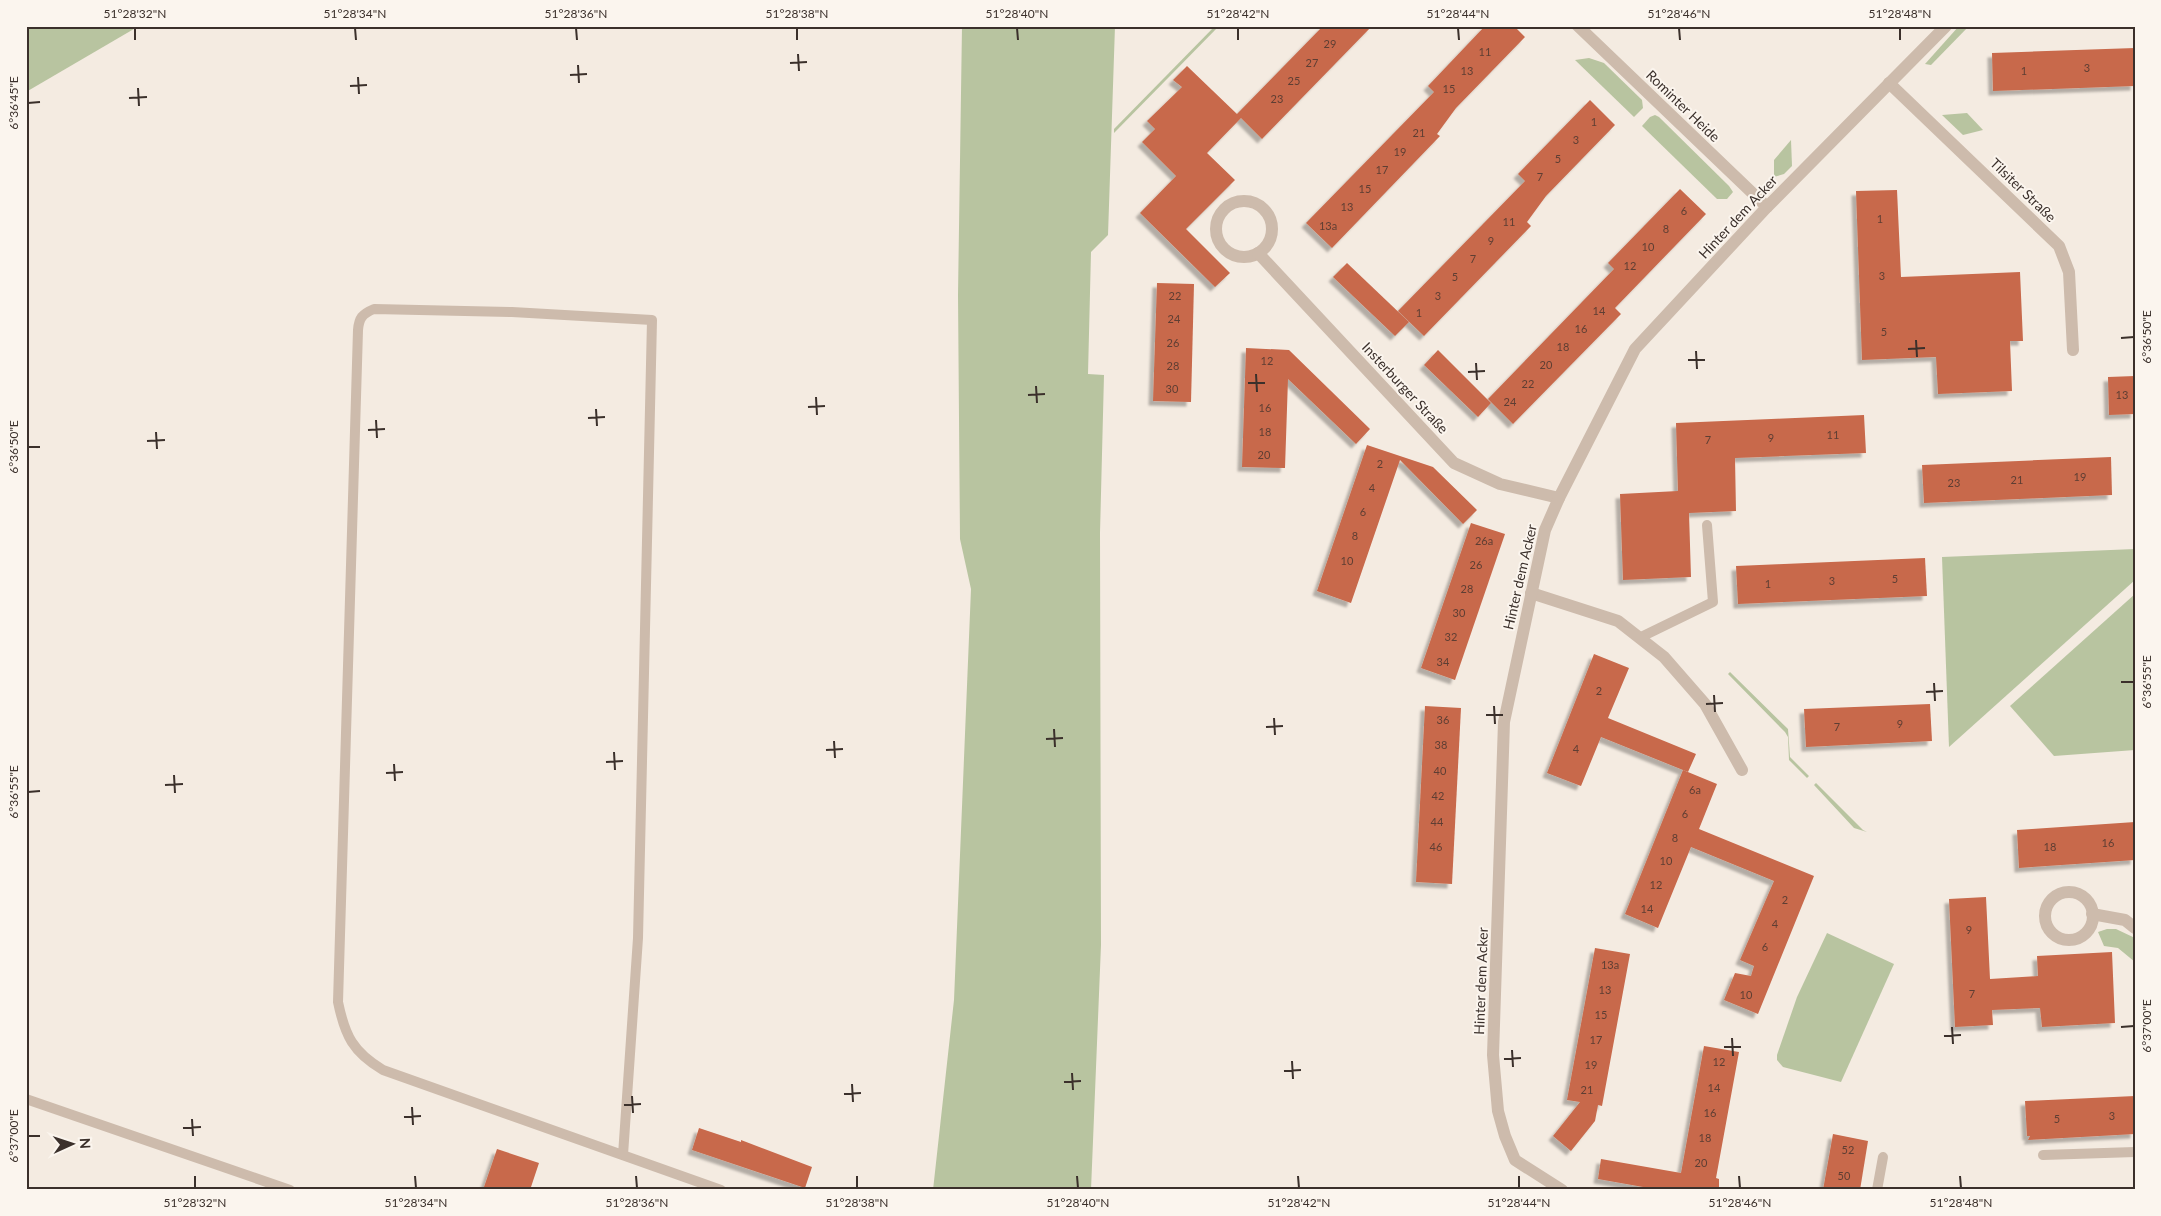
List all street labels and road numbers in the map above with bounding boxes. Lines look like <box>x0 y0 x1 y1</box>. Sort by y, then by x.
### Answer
street label: Rominter Heide <box>1643 66 1724 145</box>
street label: Tilsiter Straße <box>1987 154 2060 225</box>
street label: Hinter dem Acker <box>1695 172 1780 262</box>
street label: Insterburger Straße <box>1359 339 1452 437</box>
street label: Hinter dem Acker <box>1499 523 1540 631</box>
street label: Hinter dem Acker <box>1470 927 1491 1035</box>

